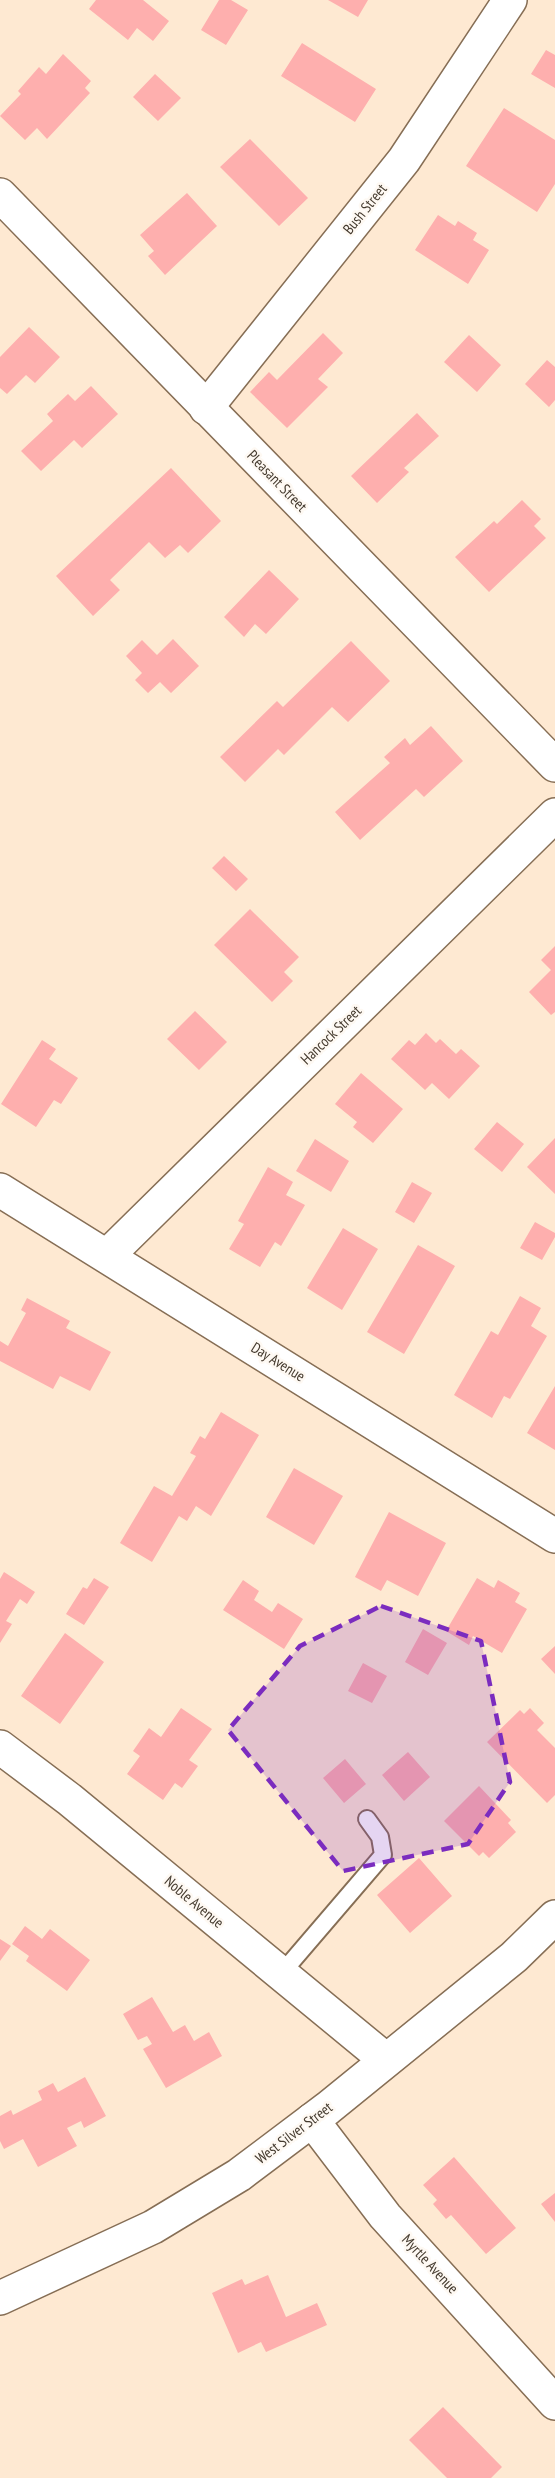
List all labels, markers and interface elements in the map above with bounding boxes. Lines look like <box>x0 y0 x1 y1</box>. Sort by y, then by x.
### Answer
street label: Bush Street <box>339 180 391 238</box>
street label: Pleasant Street <box>243 446 311 515</box>
street label: Hancock Street <box>296 1001 365 1068</box>
street label: Day Avenue <box>248 1338 309 1385</box>
street label: Noble Avenue <box>161 1871 228 1932</box>
street label: West Silver Street <box>251 2097 336 2168</box>
street label: Myrtle Avenue <box>398 2230 463 2297</box>

